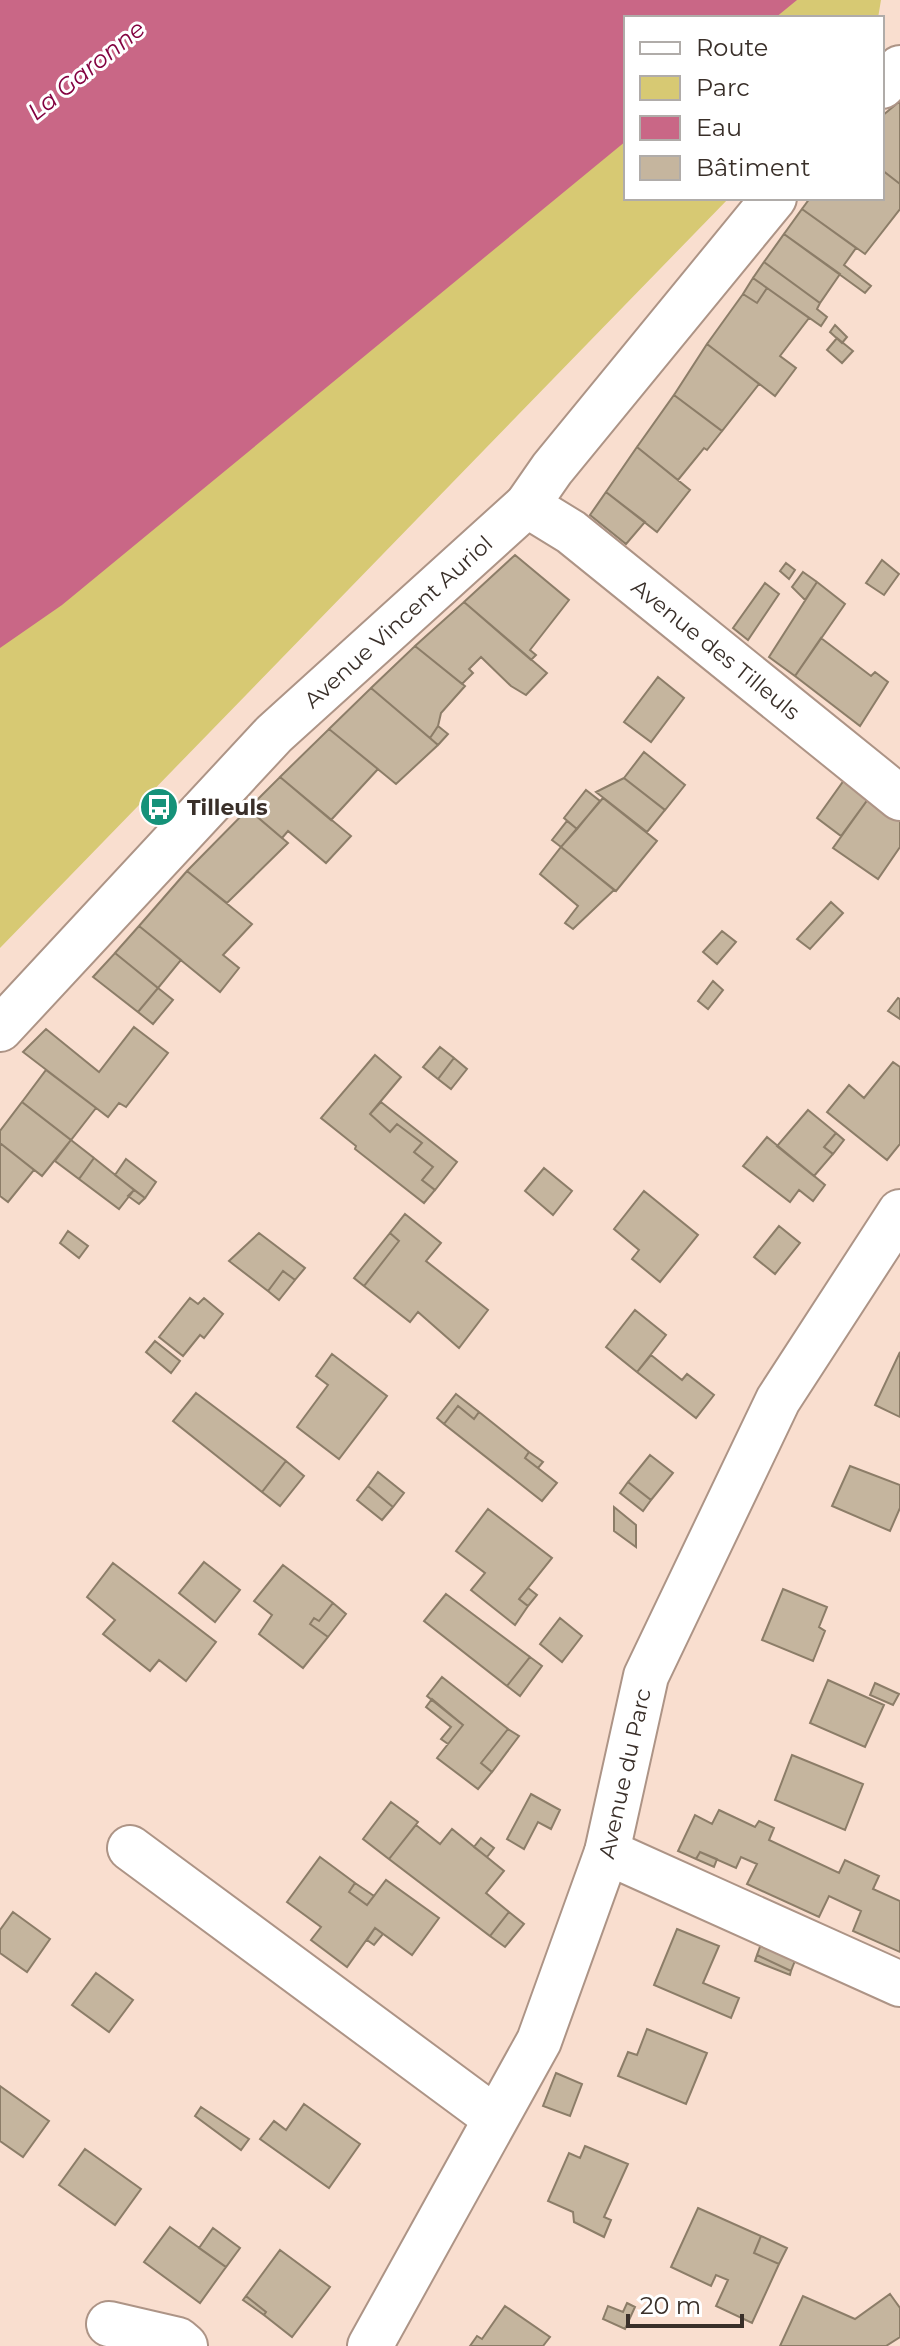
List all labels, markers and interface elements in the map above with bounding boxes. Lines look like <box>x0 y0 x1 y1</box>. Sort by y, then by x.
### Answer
water label: La Garonne <box>21 14 151 126</box>
legend <box>624 16 884 200</box>
text: Route <box>696 33 768 62</box>
text: Parc <box>696 73 750 102</box>
text: Eau <box>696 113 742 142</box>
text: Bâtiment <box>696 153 811 182</box>
street label: Avenue Vincent Auriol <box>298 530 498 714</box>
street label: Avenue des Tilleuls <box>626 573 806 725</box>
bus stop icon: Tilleuls <box>138 786 180 828</box>
place label: Tilleuls <box>187 794 268 821</box>
street label: Avenue du Parc <box>592 1686 656 1861</box>
scale bar <box>628 2278 742 2328</box>
text: 20 m <box>640 2291 701 2320</box>

